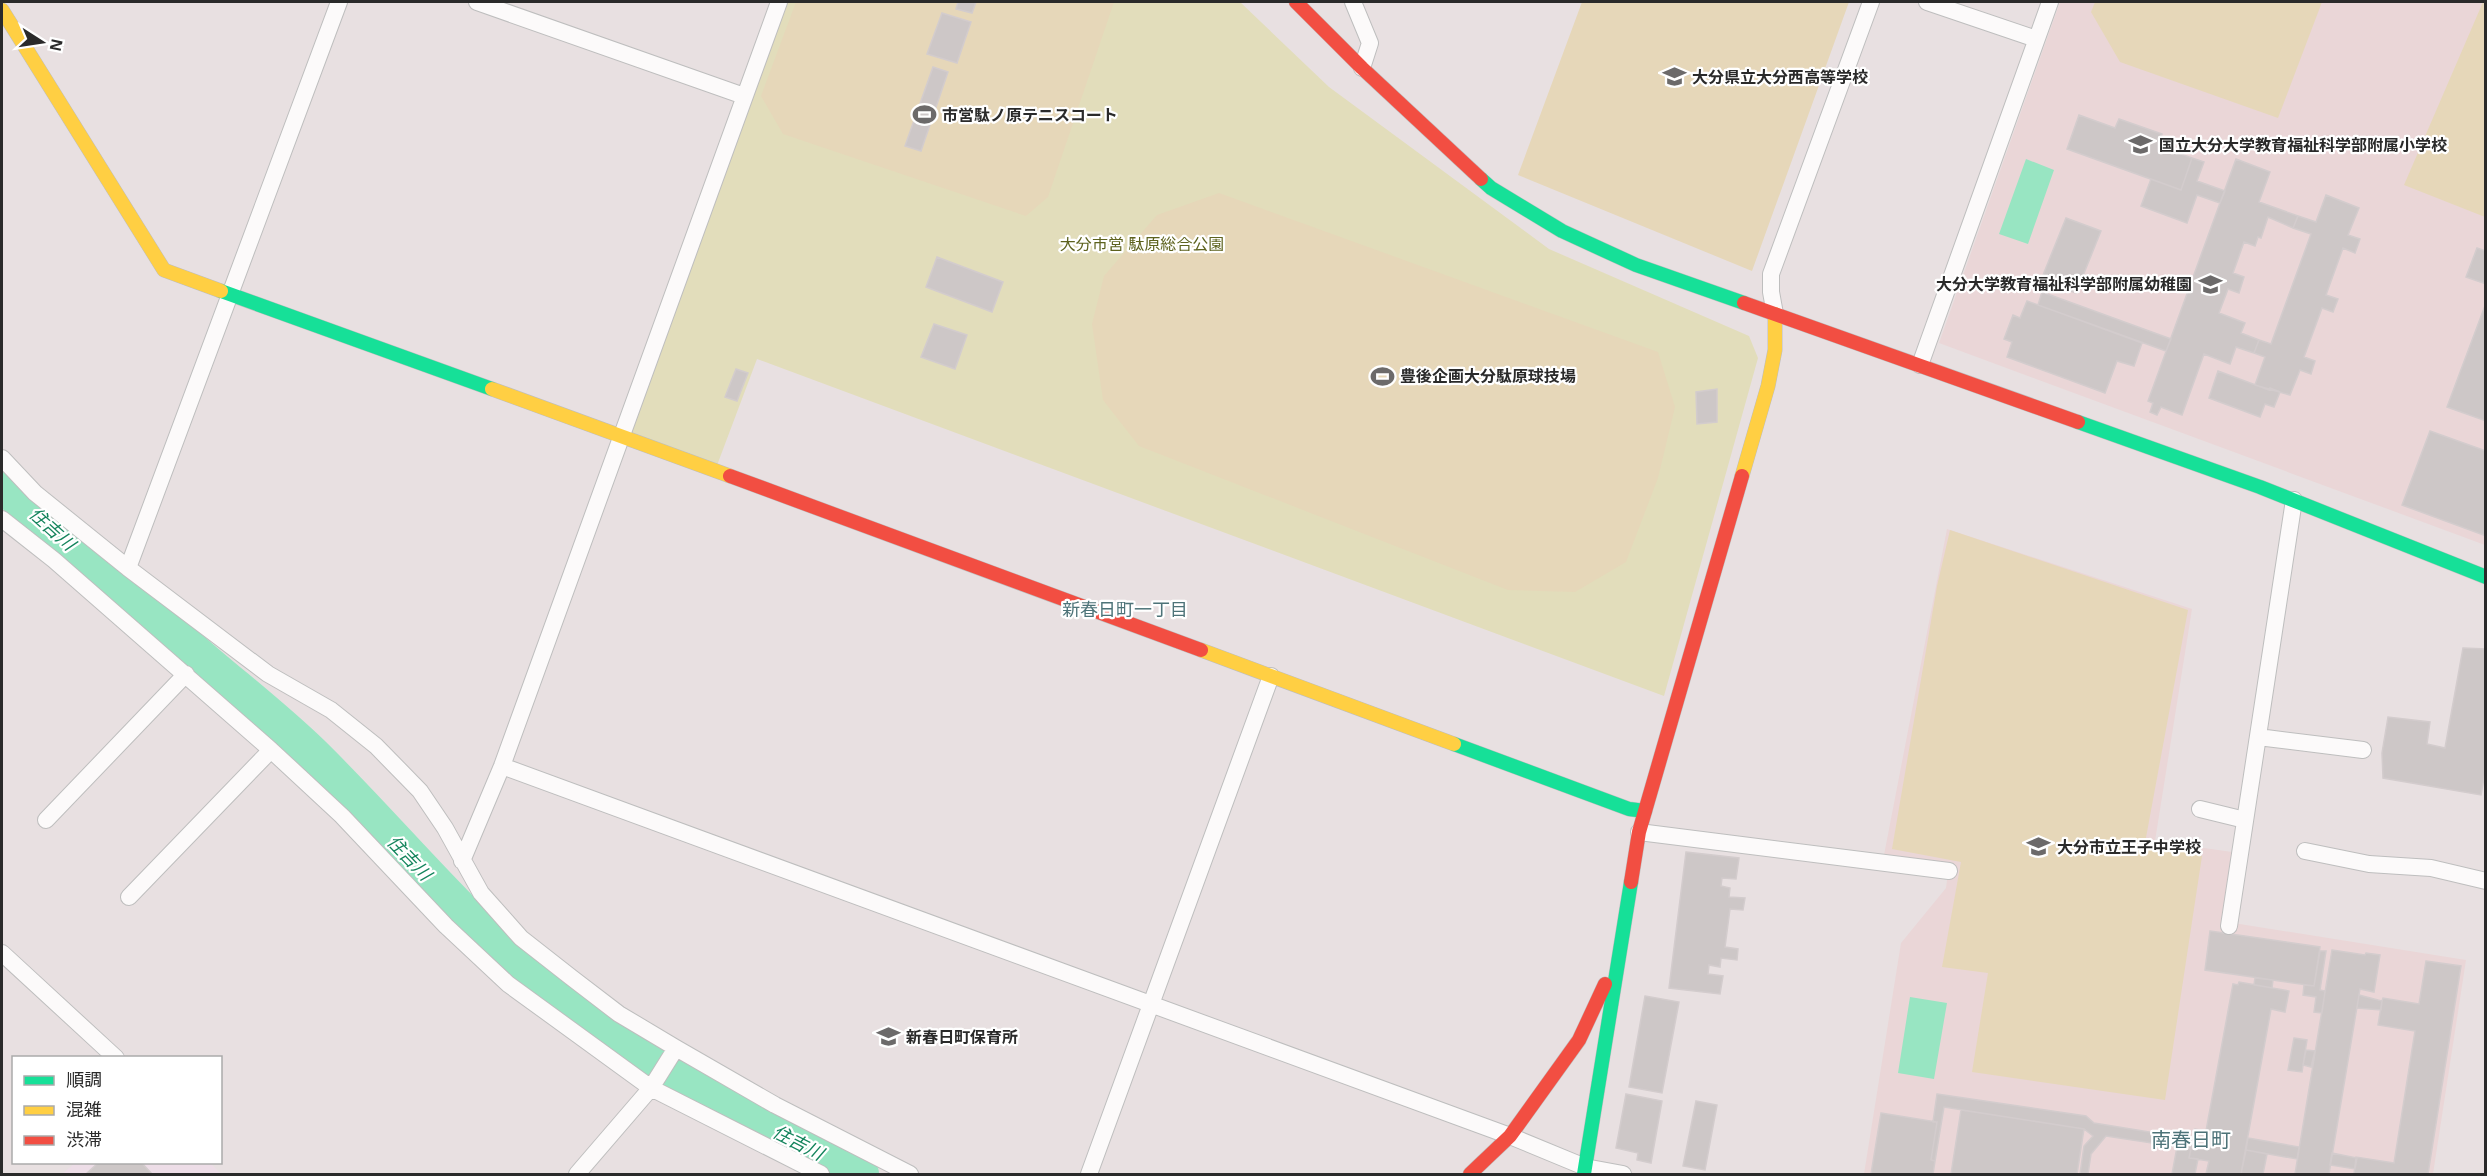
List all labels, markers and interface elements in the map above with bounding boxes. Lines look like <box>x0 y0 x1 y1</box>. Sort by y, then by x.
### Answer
north arrow <box>12 12 72 72</box>
text: N <box>47 38 66 52</box>
school or university icon: 大分県立大分西高等学校 <box>1661 64 1687 90</box>
place label: 大分県立大分西高等学校 <box>1692 69 1868 86</box>
sports icon: 市営駄ノ原テニスコート <box>911 102 937 128</box>
place label: 市営駄ノ原テニスコート <box>942 107 1118 124</box>
school or university icon: 国立大分大学教育福祉科学部附属小学校 <box>2128 132 2154 158</box>
place label: 国立大分大学教育福祉科学部附属小学校 <box>2159 137 2447 154</box>
park label: 大分市営 駄原総合公園 <box>1060 236 1224 253</box>
school or university icon: 大分大学教育福祉科学部附属幼稚園 <box>2197 271 2223 297</box>
place label: 大分大学教育福祉科学部附属幼稚園 <box>1936 276 2192 293</box>
sports icon: 豊後企画大分駄原球技場 <box>1369 363 1395 389</box>
place label: 豊後企画大分駄原球技場 <box>1400 368 1576 385</box>
water label: 住吉川 <box>25 504 80 556</box>
district label: 新春日町一丁目 <box>1062 600 1188 620</box>
water label: 住吉川 <box>383 832 436 886</box>
school or university icon: 大分市立王子中学校 <box>2026 834 2052 860</box>
place label: 大分市立王子中学校 <box>2057 839 2201 856</box>
school or university icon: 新春日町保育所 <box>875 1024 901 1050</box>
place label: 新春日町保育所 <box>906 1029 1018 1046</box>
legend <box>12 1056 222 1164</box>
text: 順調 <box>66 1070 102 1090</box>
text: 混雑 <box>66 1100 102 1120</box>
water label: 住吉川 <box>769 1122 828 1165</box>
district label: 南春日町 <box>2151 1129 2231 1151</box>
text: 渋滞 <box>66 1130 102 1150</box>

